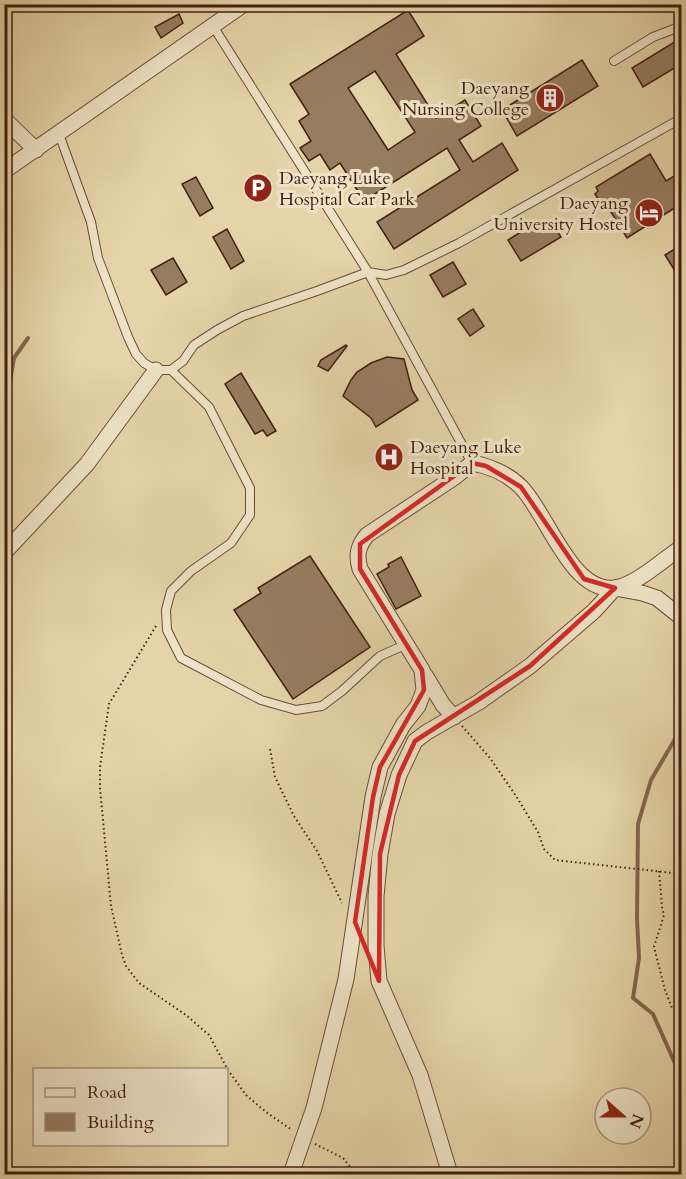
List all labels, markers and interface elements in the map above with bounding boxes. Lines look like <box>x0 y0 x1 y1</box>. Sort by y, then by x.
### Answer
place label: Daeyang Nursing College <box>402 76 530 122</box>
building icon: Daeyang Nursing College <box>534 82 566 114</box>
place label: Daeyang Luke Hospital Car Park <box>279 166 415 212</box>
parking icon: Daeyang Luke Hospital Car Park <box>242 172 274 204</box>
place label: Daeyang University Hostel <box>494 191 629 237</box>
hotel icon: Daeyang University Hostel <box>633 197 665 229</box>
place label: Daeyang Luke Hospital <box>410 435 522 481</box>
hospital icon: Daeyang Luke Hospital <box>373 441 405 473</box>
legend <box>33 1068 228 1146</box>
text: Road <box>87 1080 127 1105</box>
north arrow <box>593 1086 653 1146</box>
text: Building <box>87 1110 155 1135</box>
text: N <box>623 1111 649 1132</box>

